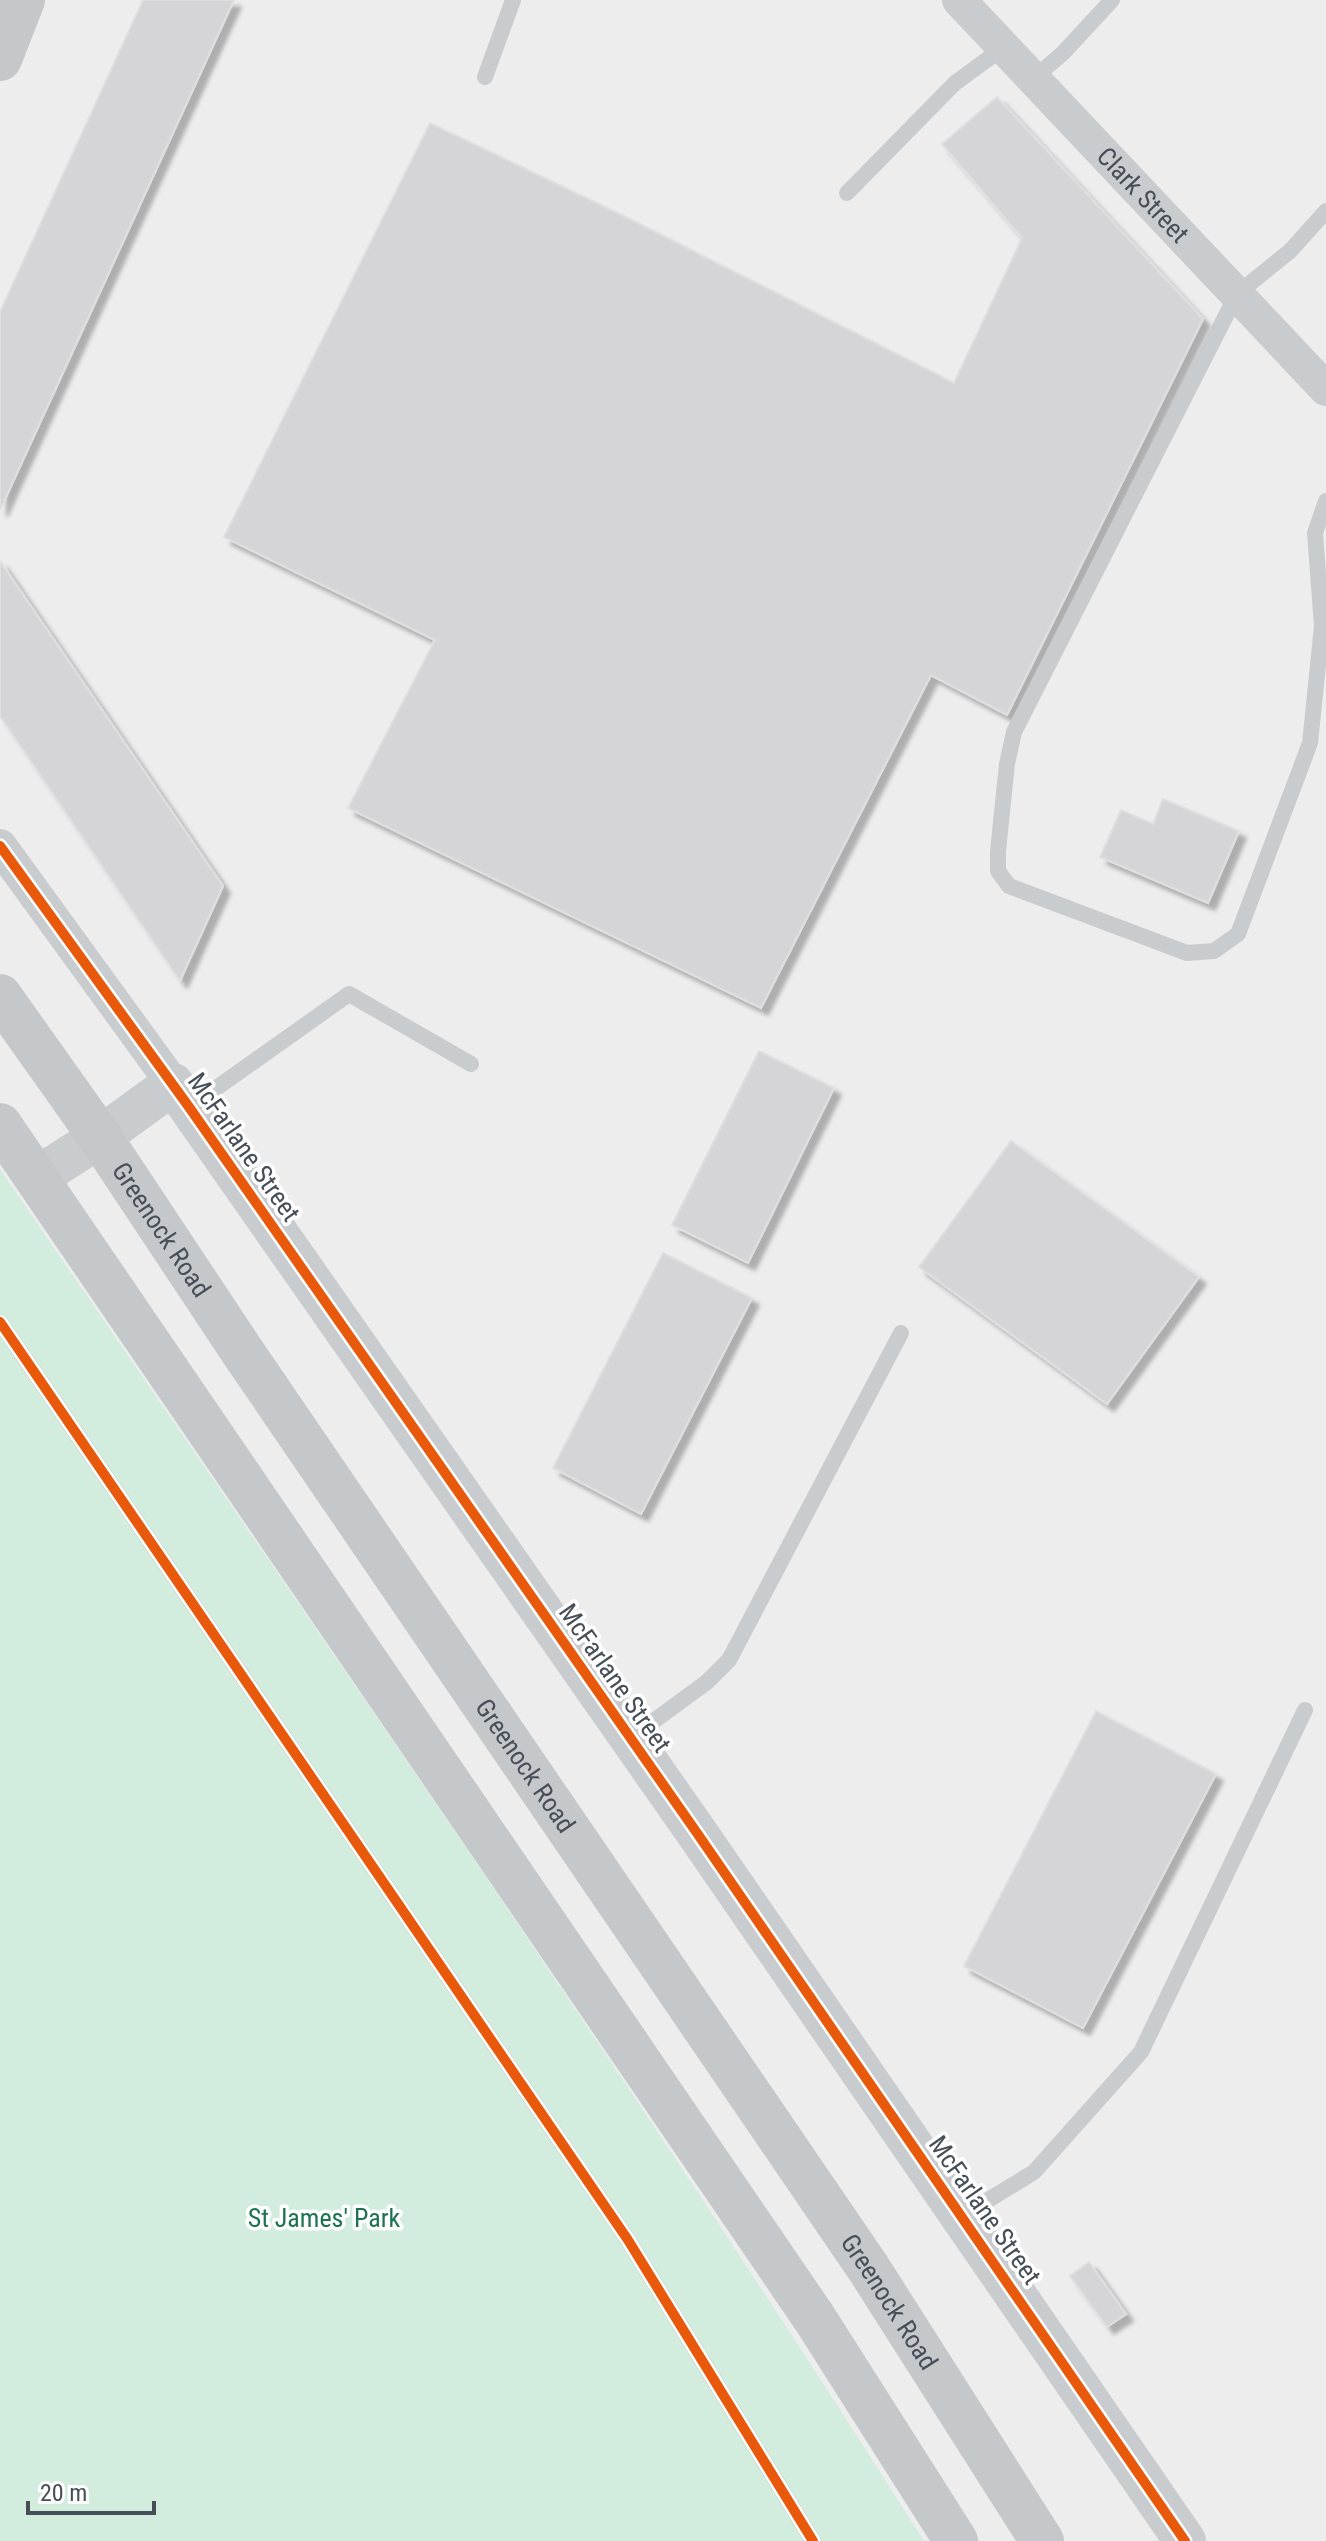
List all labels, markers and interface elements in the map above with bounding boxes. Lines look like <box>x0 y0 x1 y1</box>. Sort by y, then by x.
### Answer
street label: Clark Street <box>1091 141 1195 249</box>
street label: McFarlane Street <box>182 1067 306 1227</box>
street label: Greenock Road <box>106 1157 217 1302</box>
street label: McFarlane Street <box>553 1598 677 1758</box>
street label: Greenock Road <box>469 1693 581 1838</box>
street label: McFarlane Street <box>923 2130 1047 2290</box>
park label: St James' Park <box>248 2203 401 2233</box>
street label: Greenock Road <box>835 2228 944 2375</box>
scale bar <box>28 2465 154 2515</box>
text: 20 m <box>40 2479 87 2507</box>

